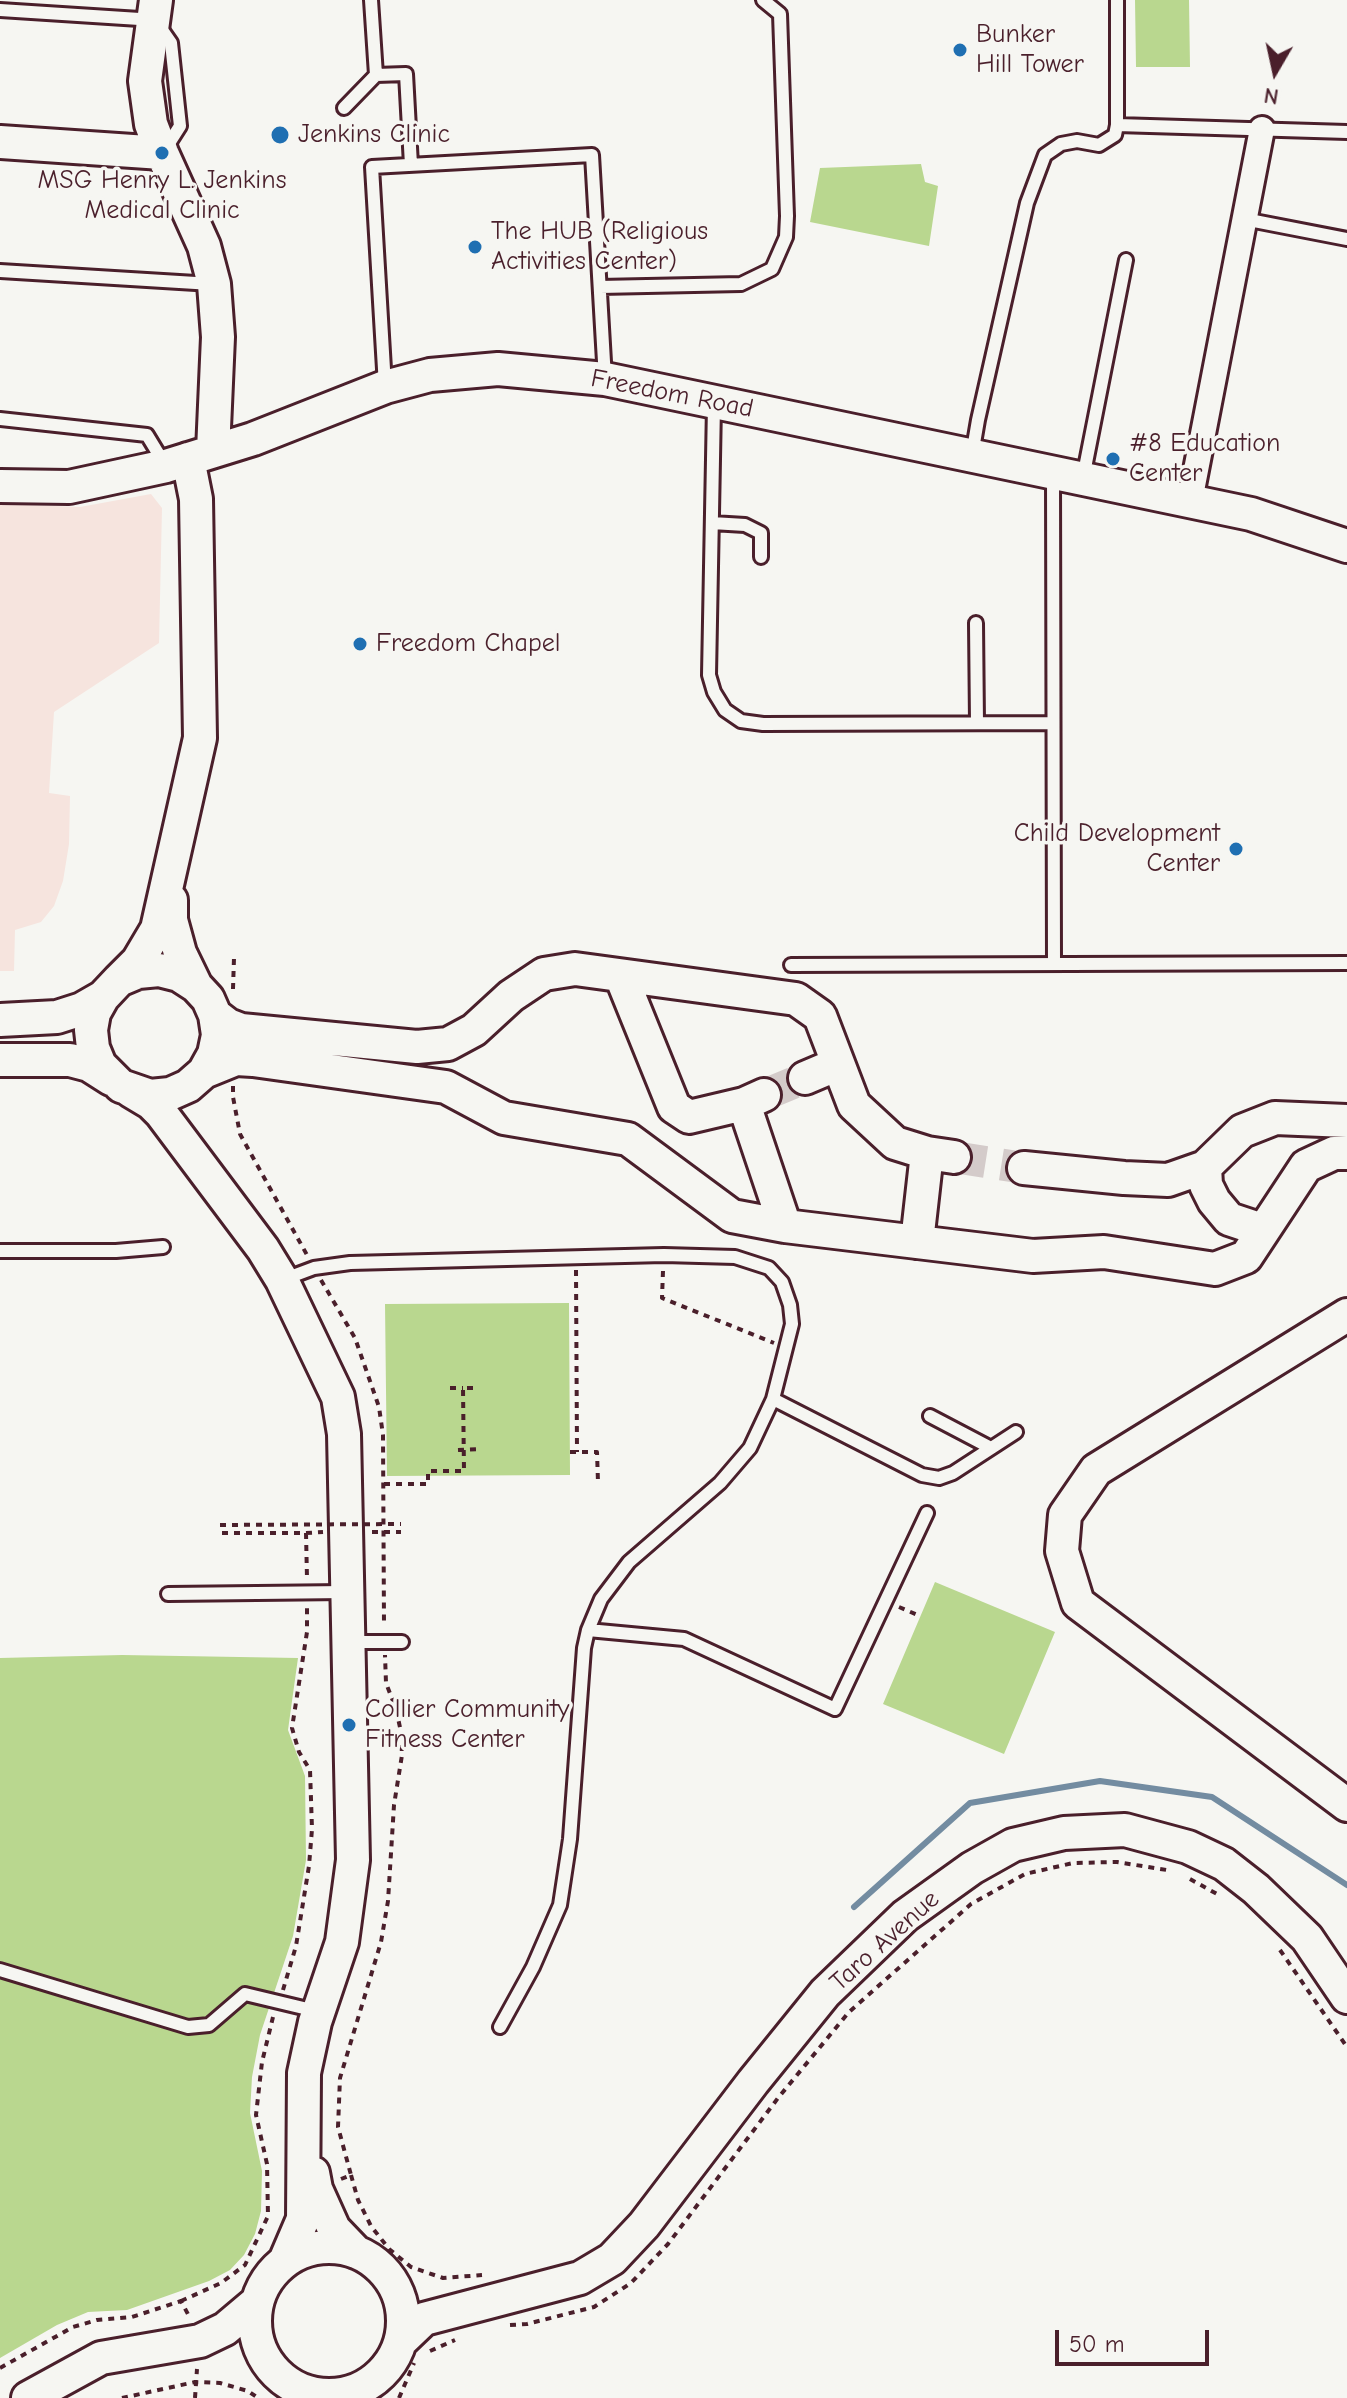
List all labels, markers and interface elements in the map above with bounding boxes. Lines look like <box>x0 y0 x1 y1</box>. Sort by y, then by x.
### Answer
place label: Bunker Hill Tower <box>976 19 1084 80</box>
north arrow <box>1235 32 1315 112</box>
marker: Bunker Hill Tower <box>951 41 969 59</box>
text: N <box>1262 82 1280 110</box>
place label: Jenkins Clinic <box>298 119 450 151</box>
marker: Jenkins Clinic <box>269 124 291 146</box>
marker: MSG Henry L. Jenkins Medical Clinic <box>153 144 171 162</box>
place label: MSG Henry L. Jenkins Medical Clinic <box>38 165 286 226</box>
place label: The HUB (Religious Activities Center) <box>491 216 708 278</box>
marker: The HUB (Religious Activities Center) <box>466 238 484 256</box>
street label: Freedom Road <box>588 363 756 425</box>
place label: #8 Education Center <box>1129 428 1280 490</box>
marker: #8 Education Center <box>1104 450 1122 468</box>
place label: Freedom Chapel <box>376 628 560 660</box>
marker: Freedom Chapel <box>351 635 369 653</box>
place label: Child Development Center <box>1014 818 1220 880</box>
marker: Child Development Center <box>1227 840 1245 858</box>
place label: Collier Community Fitness Center <box>365 1694 569 1756</box>
marker: Collier Community Fitness Center <box>340 1716 358 1734</box>
street label: Taro Avenue <box>824 1884 946 1998</box>
scale bar <box>1059 2314 1213 2364</box>
text: 50 m <box>1069 2330 1125 2358</box>

